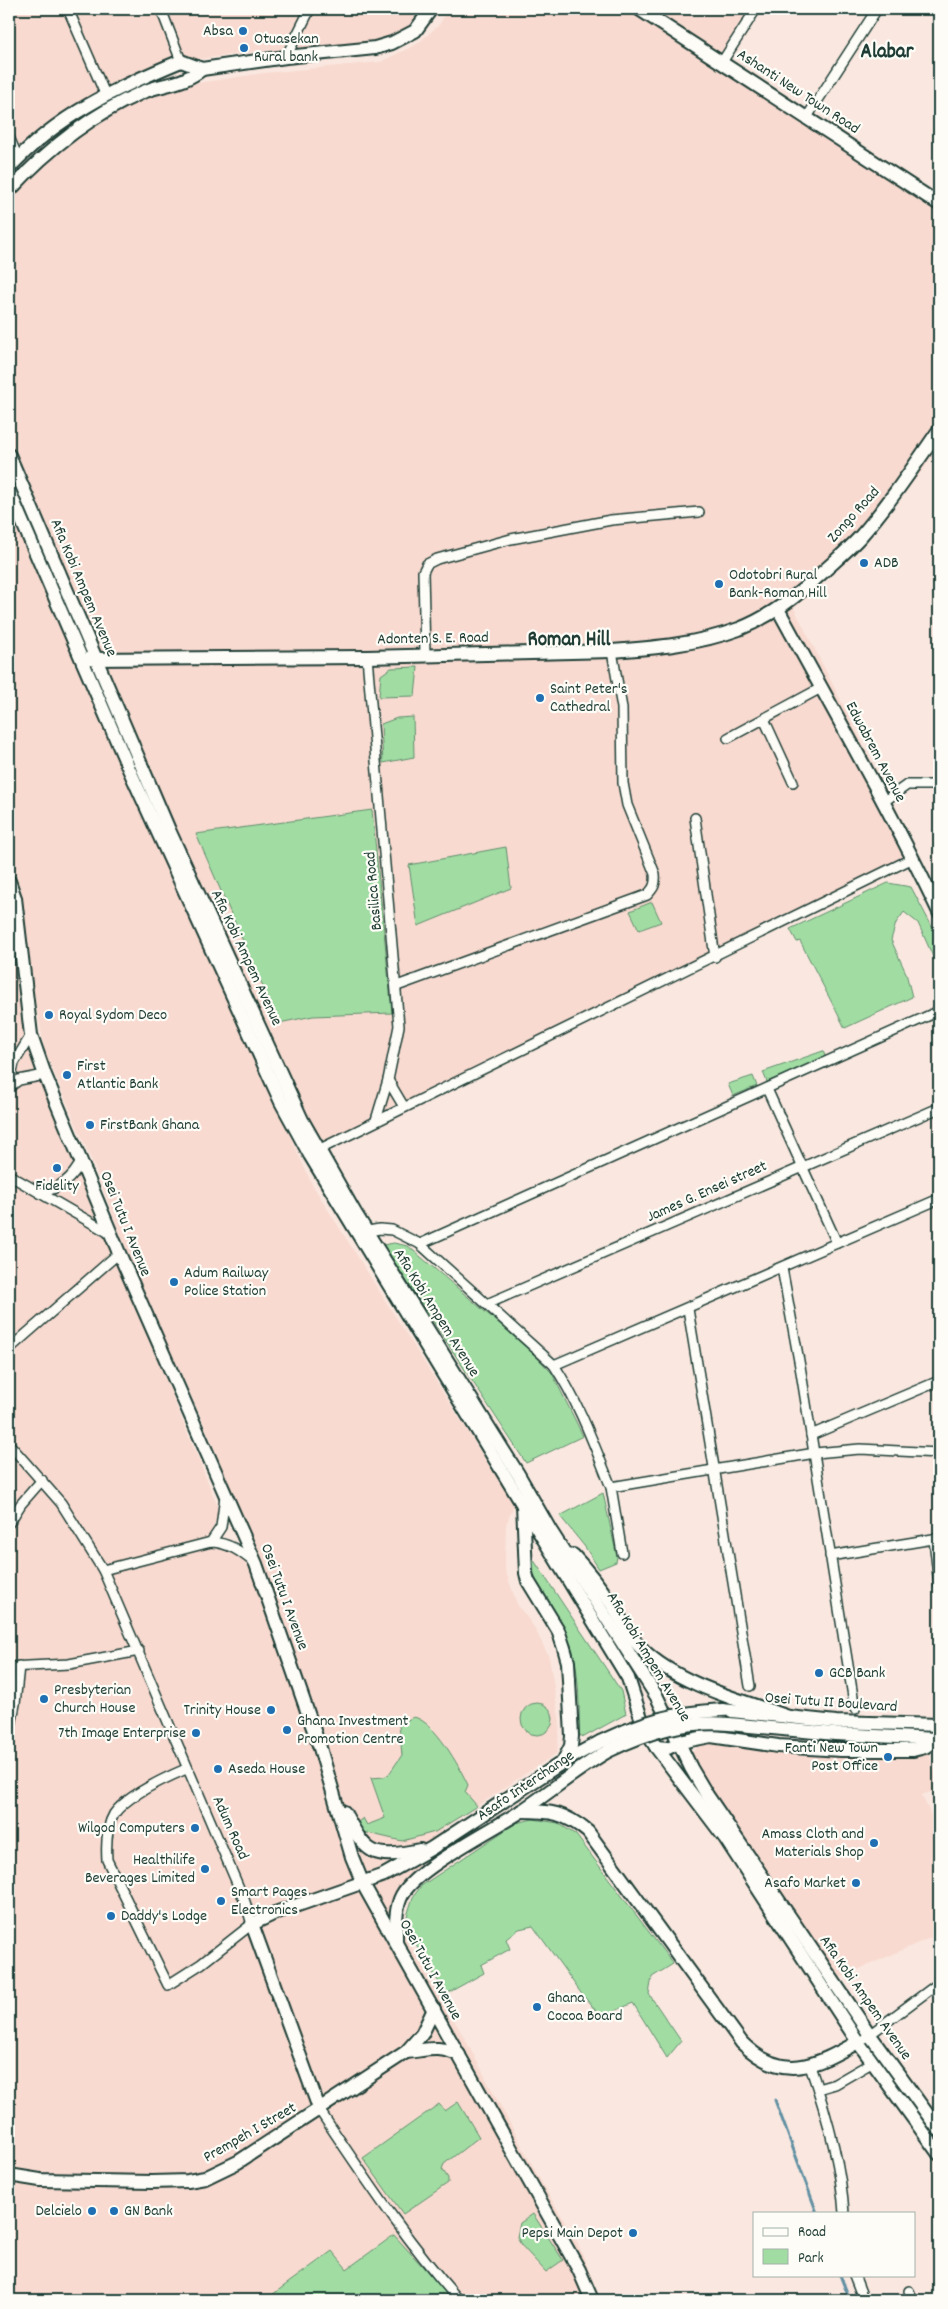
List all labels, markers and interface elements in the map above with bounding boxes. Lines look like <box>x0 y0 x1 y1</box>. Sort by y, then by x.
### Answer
place label: Absa <box>203 20 233 43</box>
marker: Absa <box>237 25 249 37</box>
place label: Otuasekan Rural bank <box>254 28 319 69</box>
district label: Alabar <box>860 38 915 68</box>
marker: Otuasekan Rural bank <box>238 42 250 54</box>
street label: Ashanti New Town Road <box>732 44 864 140</box>
street label: Zongo Road <box>822 482 886 548</box>
street label: Afia Kobi Ampem Avenue <box>44 515 122 661</box>
place label: ADB <box>874 552 899 575</box>
marker: ADB <box>858 557 870 569</box>
place label: Odotobri Rural Bank-Roman Hill <box>729 564 827 605</box>
marker: Odotobri Rural Bank-Roman Hill <box>713 578 725 590</box>
district label: Roman Hill <box>528 626 611 656</box>
street label: Adonten S. E. Road <box>377 627 489 651</box>
place label: Saint Peter's Cathedral <box>550 678 628 719</box>
marker: Saint Peter's Cathedral <box>534 692 546 704</box>
street label: Edwabrem Avenue <box>839 698 911 806</box>
street label: Basilica Road <box>359 851 389 931</box>
street label: Afia Kobi Ampem Avenue <box>204 886 288 1030</box>
place label: Royal Sydom Deco <box>59 1004 167 1027</box>
marker: Royal Sydom Deco <box>43 1009 55 1021</box>
place label: First Atlantic Bank <box>77 1055 158 1096</box>
marker: First Atlantic Bank <box>61 1069 73 1081</box>
place label: FirstBank Ghana <box>100 1114 200 1137</box>
marker: FirstBank Ghana <box>84 1119 96 1131</box>
street label: James G. Ensei street <box>643 1155 771 1229</box>
marker: Fidelity <box>51 1162 63 1174</box>
street label: Osei Tutu I Avenue <box>93 1168 157 1280</box>
place label: Fidelity <box>35 1175 79 1198</box>
street label: Afia Kobi Ampem Avenue <box>387 1244 485 1382</box>
place label: Adum Railway Police Station <box>184 1262 269 1303</box>
marker: Adum Railway Police Station <box>168 1276 180 1288</box>
street label: Osei Tutu I Avenue <box>254 1541 314 1653</box>
street label: Afia Kobi Ampem Avenue <box>600 1588 696 1726</box>
place label: GCB Bank <box>829 1662 885 1685</box>
marker: GCB Bank <box>813 1667 825 1679</box>
place label: Presbyterian Church House <box>54 1679 135 1720</box>
street label: Osei Tutu II Boulevard <box>764 1687 898 1719</box>
marker: Presbyterian Church House <box>38 1693 50 1705</box>
place label: Trinity House <box>183 1699 261 1722</box>
marker: Trinity House <box>265 1704 277 1716</box>
place label: Ghana Investment Promotion Centre <box>297 1710 409 1751</box>
place label: 7th Image Enterprise <box>58 1722 186 1745</box>
marker: Ghana Investment Promotion Centre <box>281 1724 293 1736</box>
marker: 7th Image Enterprise <box>190 1727 202 1739</box>
place label: Fanti New Town Post Office <box>785 1737 878 1778</box>
street label: Asafo Interchange <box>473 1745 579 1827</box>
marker: Fanti New Town Post Office <box>882 1751 894 1763</box>
place label: Aseda House <box>228 1758 305 1781</box>
marker: Aseda House <box>212 1763 224 1775</box>
street label: Adum Road <box>206 1792 254 1864</box>
place label: Wilgod Computers <box>78 1817 185 1840</box>
marker: Wilgod Computers <box>189 1822 201 1834</box>
place label: Amass Cloth and Materials Shop <box>762 1823 864 1864</box>
marker: Amass Cloth and Materials Shop <box>868 1837 880 1849</box>
place label: Healthilife Beverages Limited <box>85 1849 195 1890</box>
marker: Healthilife Beverages Limited <box>199 1863 211 1875</box>
place label: Asafo Market <box>764 1872 846 1895</box>
marker: Asafo Market <box>850 1877 862 1889</box>
place label: Smart Pages Electronics <box>231 1881 308 1922</box>
marker: Smart Pages Electronics <box>215 1895 227 1907</box>
place label: Daddy's Lodge <box>121 1905 207 1928</box>
marker: Daddy's Lodge <box>105 1910 117 1922</box>
street label: Osei Tutu I Avenue <box>393 1916 467 2024</box>
street label: Afia Kobi Ampem Avenue <box>813 1931 917 2065</box>
place label: Ghana Cocoa Board <box>547 1987 622 2028</box>
marker: Ghana Cocoa Board <box>531 2001 543 2013</box>
street label: Prempeh I Street <box>199 2097 301 2169</box>
place label: Delcielo <box>36 2200 82 2223</box>
place label: GN Bank <box>124 2200 173 2223</box>
marker: Delcielo <box>86 2205 98 2217</box>
marker: GN Bank <box>108 2205 120 2217</box>
legend <box>753 2212 916 2276</box>
place label: Pepsi Main Depot <box>521 2222 623 2245</box>
text: Road <box>798 2222 826 2244</box>
marker: Pepsi Main Depot <box>627 2227 639 2239</box>
text: Park <box>798 2248 824 2270</box>

